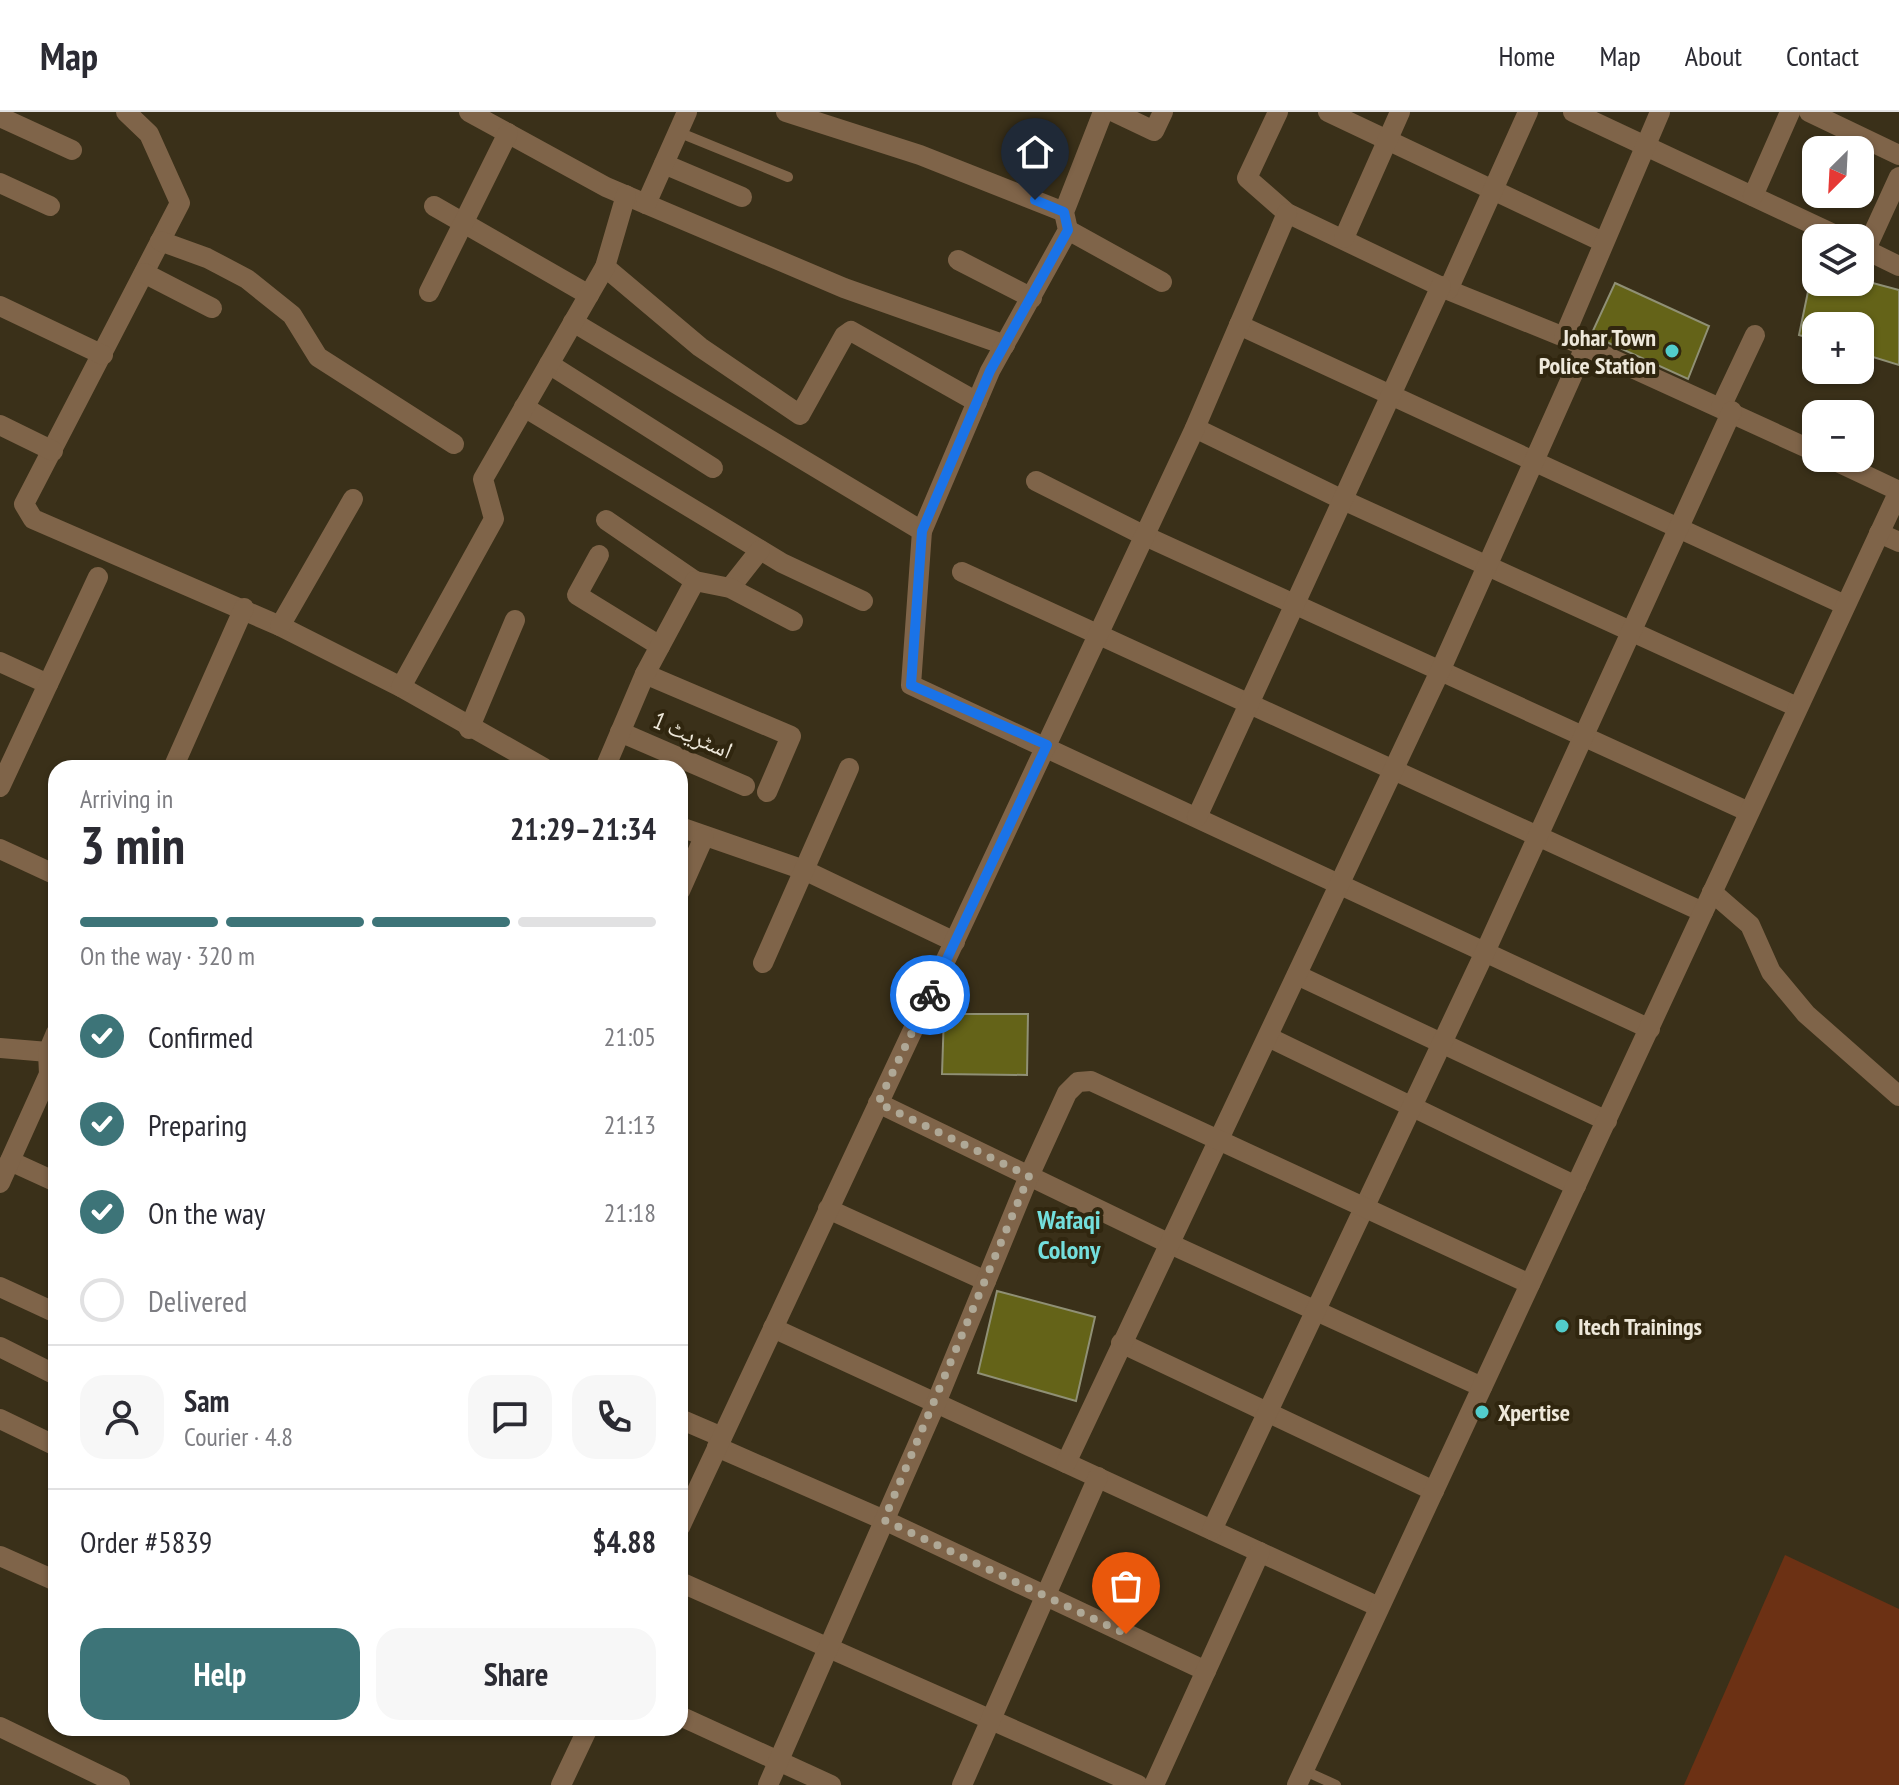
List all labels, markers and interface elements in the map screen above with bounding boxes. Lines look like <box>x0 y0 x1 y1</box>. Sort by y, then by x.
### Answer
text: Map <box>40 31 98 80</box>
text: Home <box>1499 37 1555 74</box>
text: Map <box>1599 37 1641 74</box>
text: About <box>1685 37 1742 74</box>
text: Contact <box>1786 37 1859 74</box>
pin <box>1001 118 1069 200</box>
icon: home <box>1013 130 1057 174</box>
north arrow <box>1802 136 1874 208</box>
map controls <box>1802 136 1874 472</box>
button: layers <box>1802 224 1874 296</box>
button: + <box>1802 312 1874 384</box>
place label: Johar Town Police Station <box>1539 322 1656 381</box>
marker: Johar Town Police Station <box>1663 342 1681 360</box>
button: − <box>1802 400 1874 472</box>
street label: اسٹریٹ 1 <box>648 704 738 766</box>
text: Arriving in <box>80 782 173 815</box>
text: 21:29–21:34 <box>510 809 656 848</box>
text: 3 min <box>80 811 185 878</box>
text: On the way · 320 m <box>80 939 255 972</box>
courier <box>890 955 970 1035</box>
icon: bike <box>908 973 952 1017</box>
icon: check <box>80 1014 124 1058</box>
text: Confirmed <box>148 1017 253 1056</box>
text: 21:05 <box>604 1020 656 1053</box>
icon: check <box>80 1102 124 1146</box>
text: Preparing <box>148 1105 247 1144</box>
text: 21:13 <box>604 1108 656 1141</box>
icon: check <box>80 1190 124 1234</box>
text: On the way <box>148 1193 265 1232</box>
text: 21:18 <box>604 1196 656 1229</box>
district label: Wafaqi Colony <box>1036 1203 1101 1266</box>
text: Delivered <box>148 1281 247 1320</box>
place label: Itech Trainings <box>1578 1311 1702 1342</box>
marker: Itech Trainings <box>1553 1317 1571 1335</box>
button: person <box>80 1375 164 1459</box>
button: chat <box>468 1375 552 1459</box>
button: phone <box>572 1375 656 1459</box>
text: Sam <box>184 1381 229 1420</box>
place label: Xpertise <box>1498 1397 1570 1428</box>
marker: Xpertise <box>1473 1403 1491 1421</box>
text: Courier · 4.8 <box>184 1420 293 1453</box>
text: Order #5839 <box>80 1522 212 1561</box>
text: $4.88 <box>592 1522 656 1561</box>
pin <box>1092 1552 1160 1634</box>
icon: bag <box>1104 1564 1148 1608</box>
button: Help <box>80 1628 360 1720</box>
button: Share <box>376 1628 656 1720</box>

